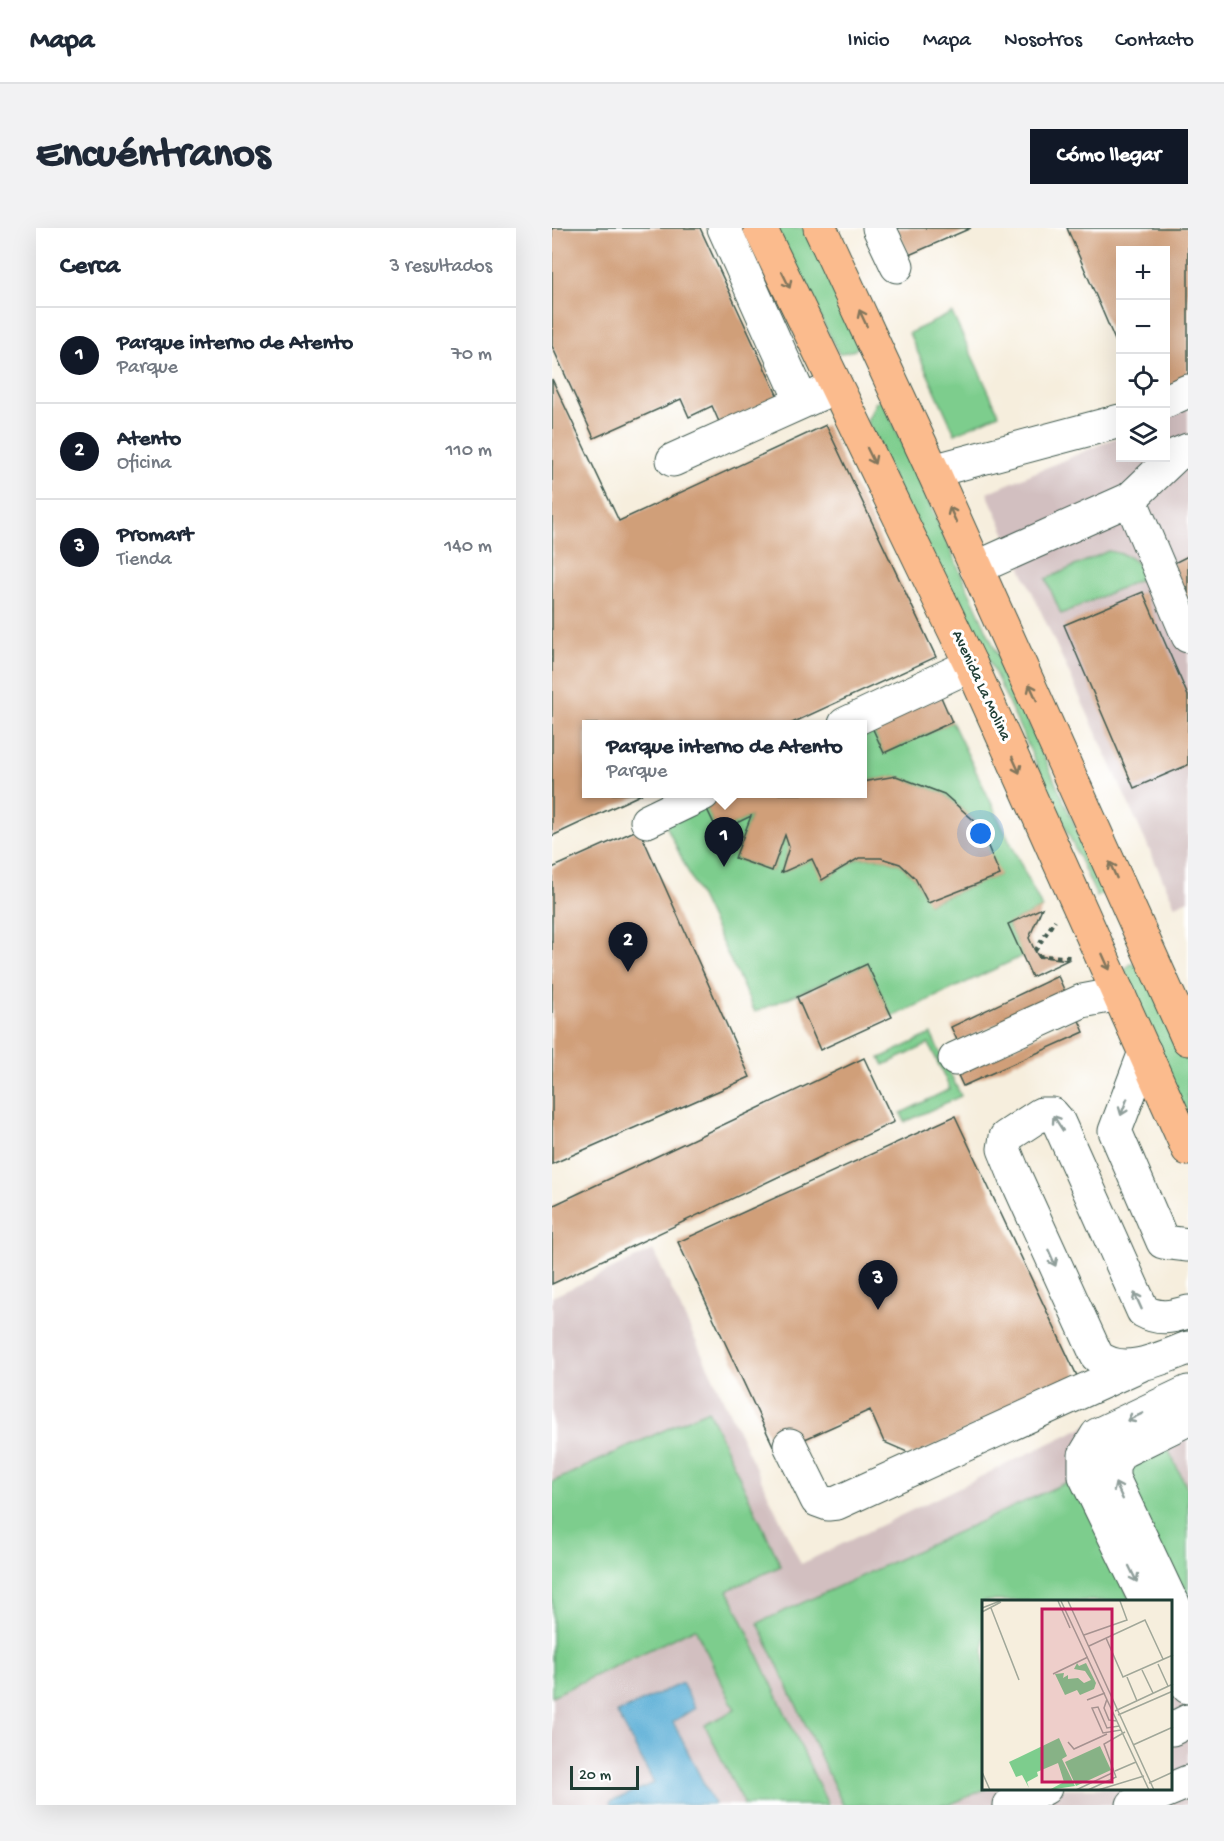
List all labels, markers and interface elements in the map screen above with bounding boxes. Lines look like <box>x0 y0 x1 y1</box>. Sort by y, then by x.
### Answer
text: Mapa <box>30 25 94 58</box>
text: Inicio <box>848 29 890 54</box>
text: Mapa <box>923 29 971 54</box>
text: Nosotros <box>1004 29 1082 54</box>
text: Contacto <box>1115 29 1194 54</box>
button: Cómo llegar <box>1030 129 1188 184</box>
text: Encuéntranos <box>36 132 270 181</box>
map controls <box>1116 246 1170 462</box>
button: + <box>1116 246 1170 300</box>
text: Cerca <box>60 252 120 283</box>
text: 3 resultados <box>390 256 492 279</box>
one-way arrow <box>780 271 792 289</box>
button: − <box>1116 300 1170 354</box>
one-way arrow <box>856 310 868 328</box>
text: Parque interno de Atento <box>117 331 353 357</box>
text: 1 <box>75 344 84 367</box>
text: 70 m <box>451 344 492 367</box>
button: locate <box>1116 354 1170 408</box>
text: Parque <box>117 357 178 380</box>
button: layers <box>1116 408 1170 462</box>
text: Atento <box>117 427 181 453</box>
text: 2 <box>75 440 84 463</box>
text: 110 m <box>446 440 492 463</box>
one-way arrow <box>865 446 877 464</box>
text: Oficina <box>117 453 171 476</box>
one-way arrow <box>946 506 958 524</box>
text: Promart <box>117 523 193 549</box>
text: 3 <box>74 536 85 559</box>
text: 140 m <box>444 536 492 559</box>
text: Tienda <box>117 549 172 572</box>
street label: Avenida La Molina <box>946 628 1014 745</box>
one-way arrow <box>1027 684 1038 702</box>
popup <box>582 720 867 798</box>
text: Parque interno de Atento <box>606 735 843 761</box>
one-way arrow <box>1011 756 1023 774</box>
text: Parque <box>606 761 667 784</box>
pin: 1 <box>704 818 744 867</box>
your location <box>966 819 995 848</box>
one-way arrow <box>1107 862 1119 880</box>
pin: 2 <box>608 922 648 972</box>
one-way arrow <box>1101 953 1112 971</box>
one-way arrow <box>1118 1097 1129 1116</box>
one-way arrow <box>1052 1116 1064 1132</box>
one-way arrow <box>1047 1248 1059 1266</box>
pin: 3 <box>858 1260 898 1310</box>
one-way arrow <box>1132 1292 1144 1310</box>
one-way arrow <box>1127 1412 1145 1424</box>
one-way arrow <box>1113 1483 1125 1501</box>
one-way arrow <box>1127 1564 1139 1582</box>
inset map <box>982 1600 1173 1790</box>
scale bar <box>570 1763 639 1790</box>
text: 20 m <box>579 1767 611 1786</box>

